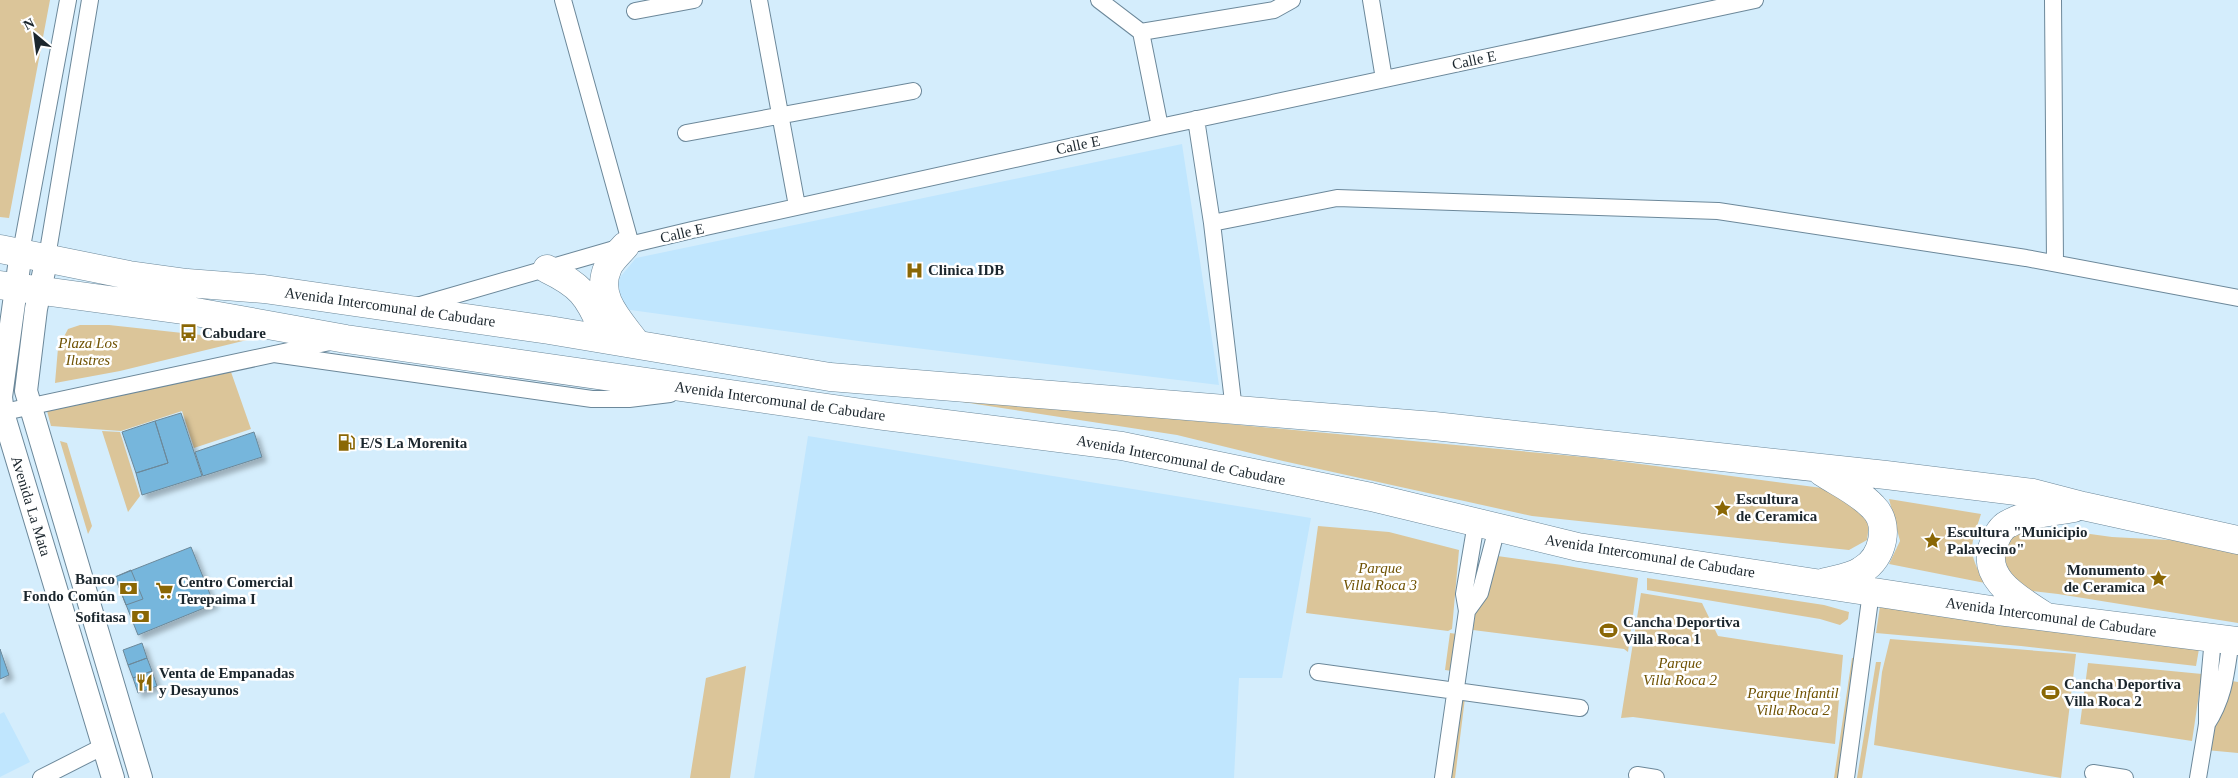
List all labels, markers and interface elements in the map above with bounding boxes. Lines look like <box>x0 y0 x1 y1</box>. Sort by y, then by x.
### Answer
north arrow <box>10 10 60 60</box>
text: N <box>21 15 37 33</box>
street label: Calle E <box>1451 48 1497 72</box>
street label: Calle E <box>1055 133 1101 157</box>
street label: Calle E <box>658 220 706 246</box>
hospital icon: Clinica IDB <box>904 260 924 280</box>
place label: Clinica IDB <box>928 262 1004 278</box>
street label: Avenida Intercomunal de Cabudare <box>284 284 497 330</box>
bus stop icon: Cabudare <box>178 323 198 343</box>
place label: Cabudare <box>202 325 266 341</box>
park label: Plaza Los Ilustres <box>57 335 118 368</box>
street label: Avenida Intercomunal de Cabudare <box>674 378 887 424</box>
street label: Avenida Intercomunal de Cabudare <box>1075 432 1287 488</box>
fuel station icon: E/S La Morenita <box>336 433 356 453</box>
place label: E/S La Morenita <box>360 435 468 451</box>
street label: Avenida La Mata <box>8 454 54 558</box>
place label: Escultura de Ceramica <box>1736 491 1818 524</box>
place icon: Escultura de Ceramica <box>1712 498 1732 518</box>
place label: Escultura "Municipio Palavecino" <box>1947 524 2087 557</box>
street label: Avenida Intercomunal de Cabudare <box>1544 531 1757 581</box>
place icon: Escultura "Municipio Palavecino" <box>1923 531 1943 551</box>
park label: Parque Villa Roca 3 <box>1343 560 1417 593</box>
place label: Monumento de Ceramica <box>2064 562 2145 595</box>
place icon: Monumento de Ceramica <box>2149 569 2169 589</box>
place label: Banco Fondo Común <box>23 571 116 604</box>
place label: Centro Comercial Terepaima I <box>178 574 293 607</box>
bank icon: Banco Fondo Común <box>119 578 139 598</box>
supermarket icon: Centro Comercial Terepaima I <box>154 581 174 601</box>
street label: Avenida Intercomunal de Cabudare <box>1945 594 2158 640</box>
bank icon: Sofitasa <box>130 607 150 627</box>
place label: Sofitasa <box>75 609 126 625</box>
place label: Cancha Deportiva Villa Roca 1 <box>1623 614 1741 647</box>
sports icon: Cancha Deportiva Villa Roca 1 <box>1599 621 1619 641</box>
park label: Parque Villa Roca 2 <box>1643 655 1717 688</box>
place label: Venta de Empanadas y Desayunos <box>159 665 294 698</box>
restaurant icon: Venta de Empanadas y Desayunos <box>135 672 155 692</box>
place label: Cancha Deportiva Villa Roca 2 <box>2064 676 2182 709</box>
sports icon: Cancha Deportiva Villa Roca 2 <box>2040 683 2060 703</box>
park label: Parque Infantil Villa Roca 2 <box>1746 685 1839 718</box>

